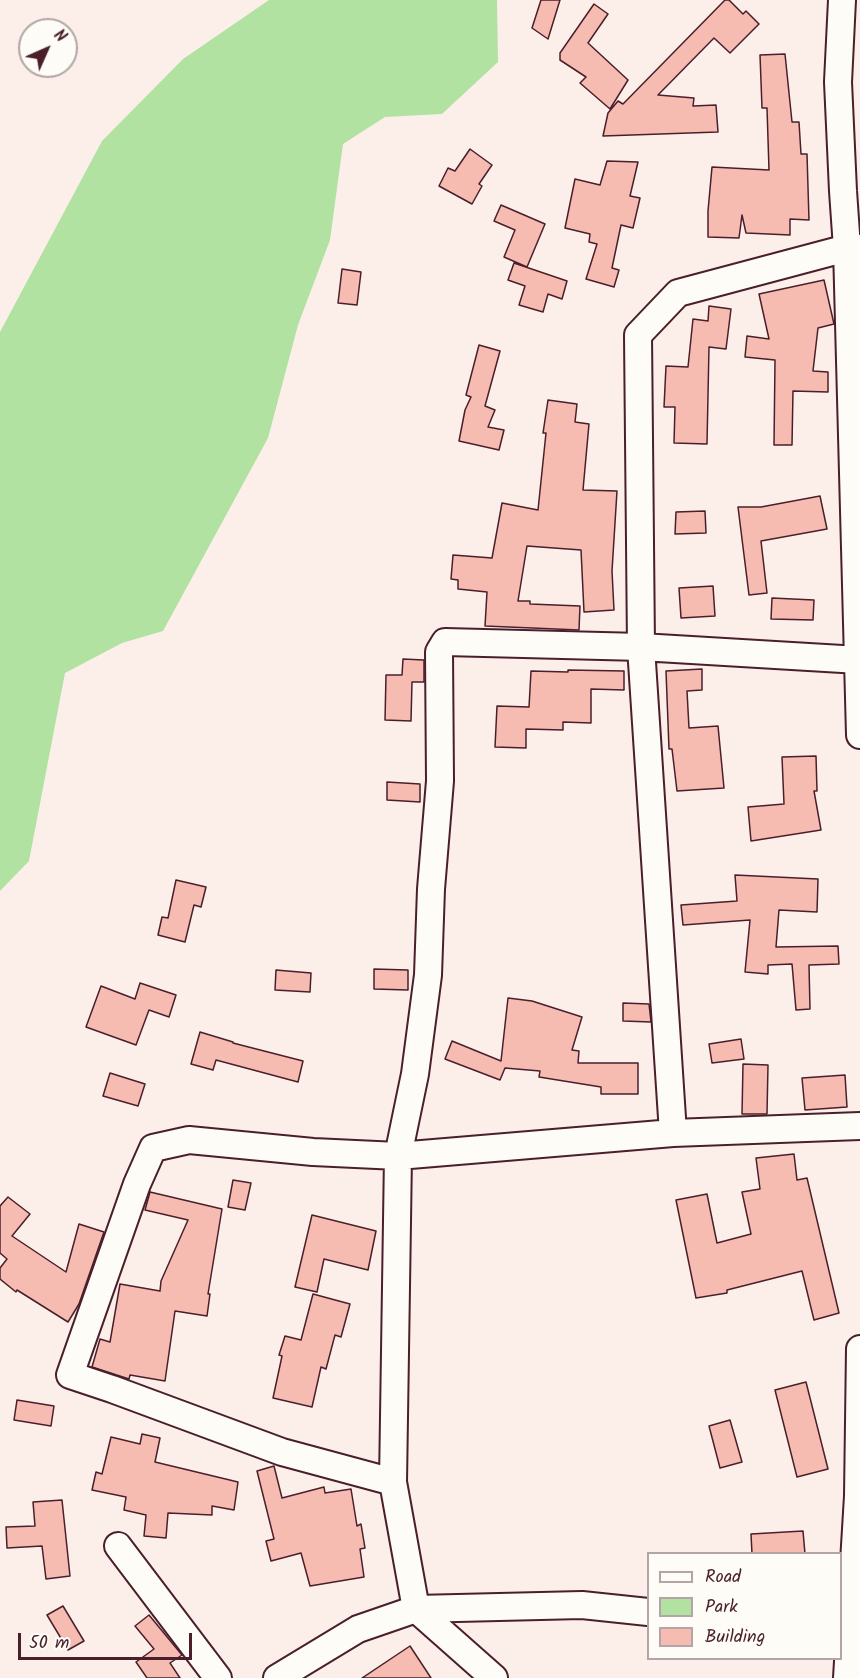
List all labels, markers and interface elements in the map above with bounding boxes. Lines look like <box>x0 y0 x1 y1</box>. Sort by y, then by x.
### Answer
north arrow <box>18 18 78 78</box>
text: N <box>47 24 72 49</box>
legend <box>647 1552 842 1660</box>
text: Road <box>705 1563 741 1592</box>
text: Park <box>705 1593 738 1622</box>
scale bar <box>21 1621 195 1659</box>
text: Building <box>705 1623 765 1652</box>
text: 50 m <box>29 1629 69 1658</box>

